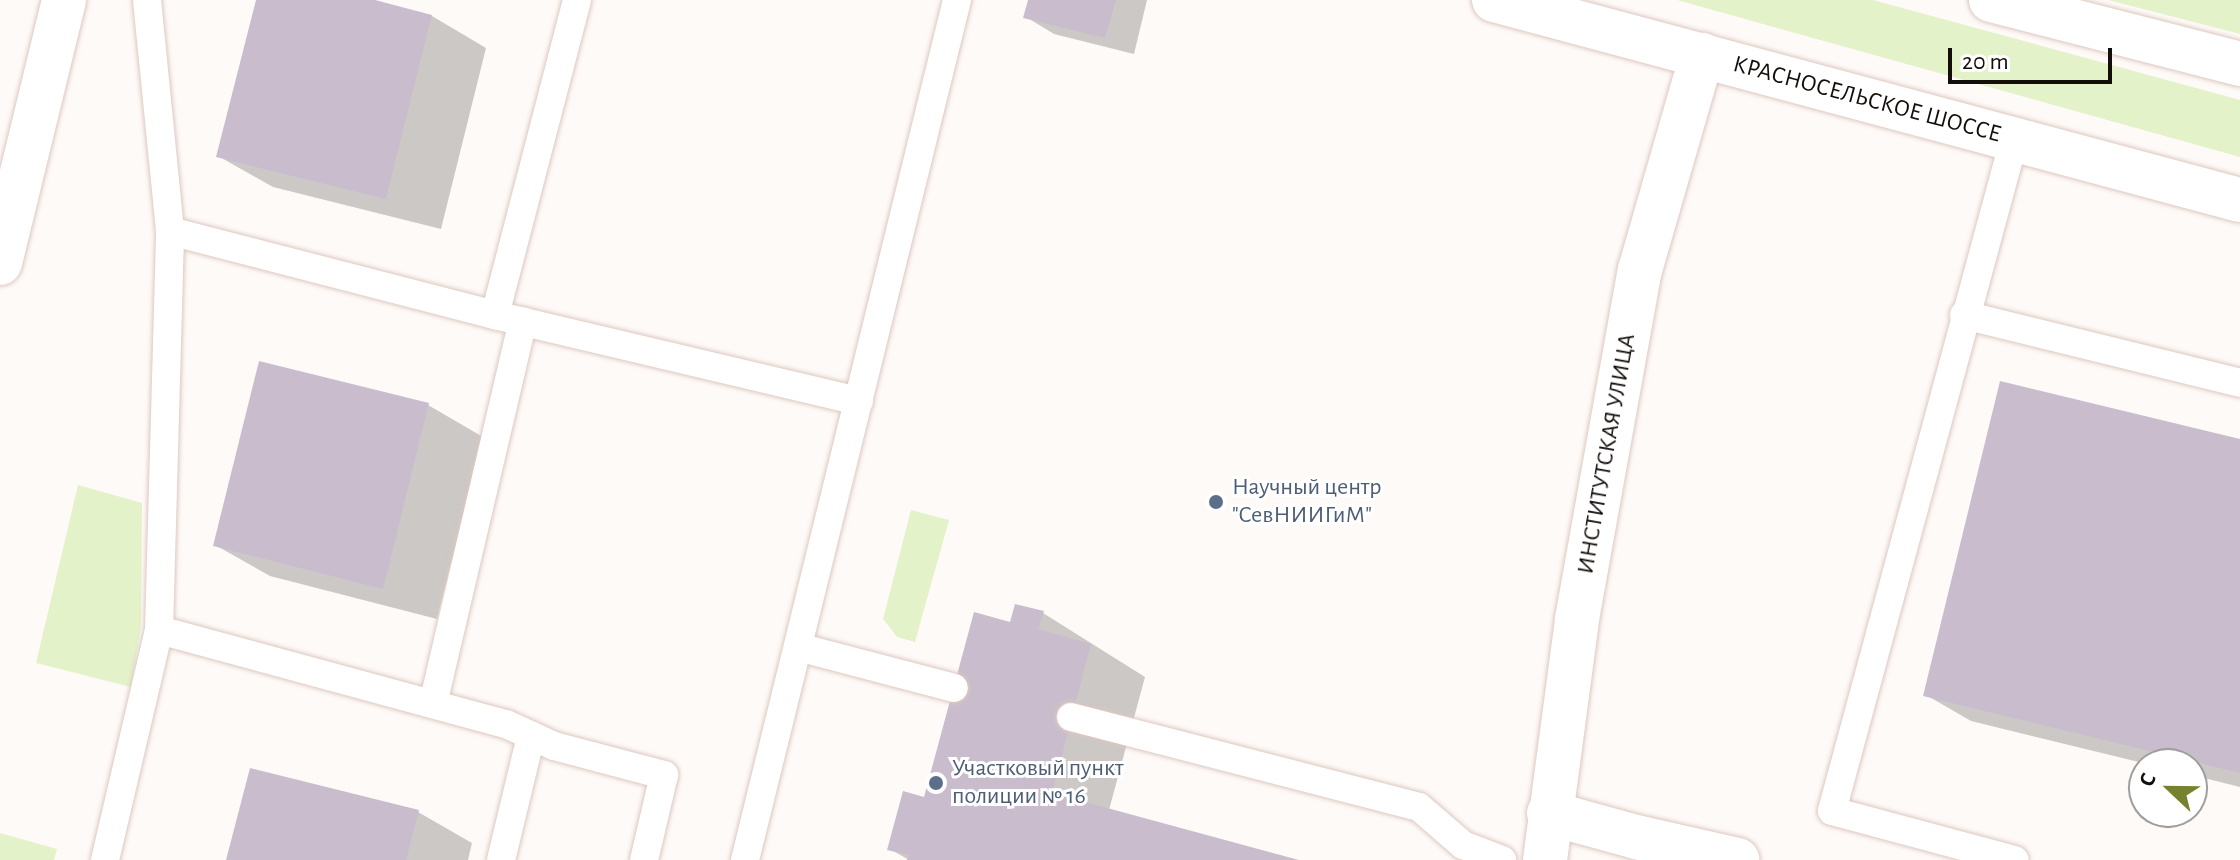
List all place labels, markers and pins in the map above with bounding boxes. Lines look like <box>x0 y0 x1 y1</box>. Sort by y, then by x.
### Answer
place label: Научный центр "СевНИИГиМ" <box>1232 474 1382 530</box>
marker: Научный центр "СевНИИГиМ" <box>1207 493 1225 511</box>
place label: Участковый пункт полиции № 16 <box>952 755 1124 811</box>
marker: Участковый пункт полиции № 16 <box>927 774 945 792</box>

